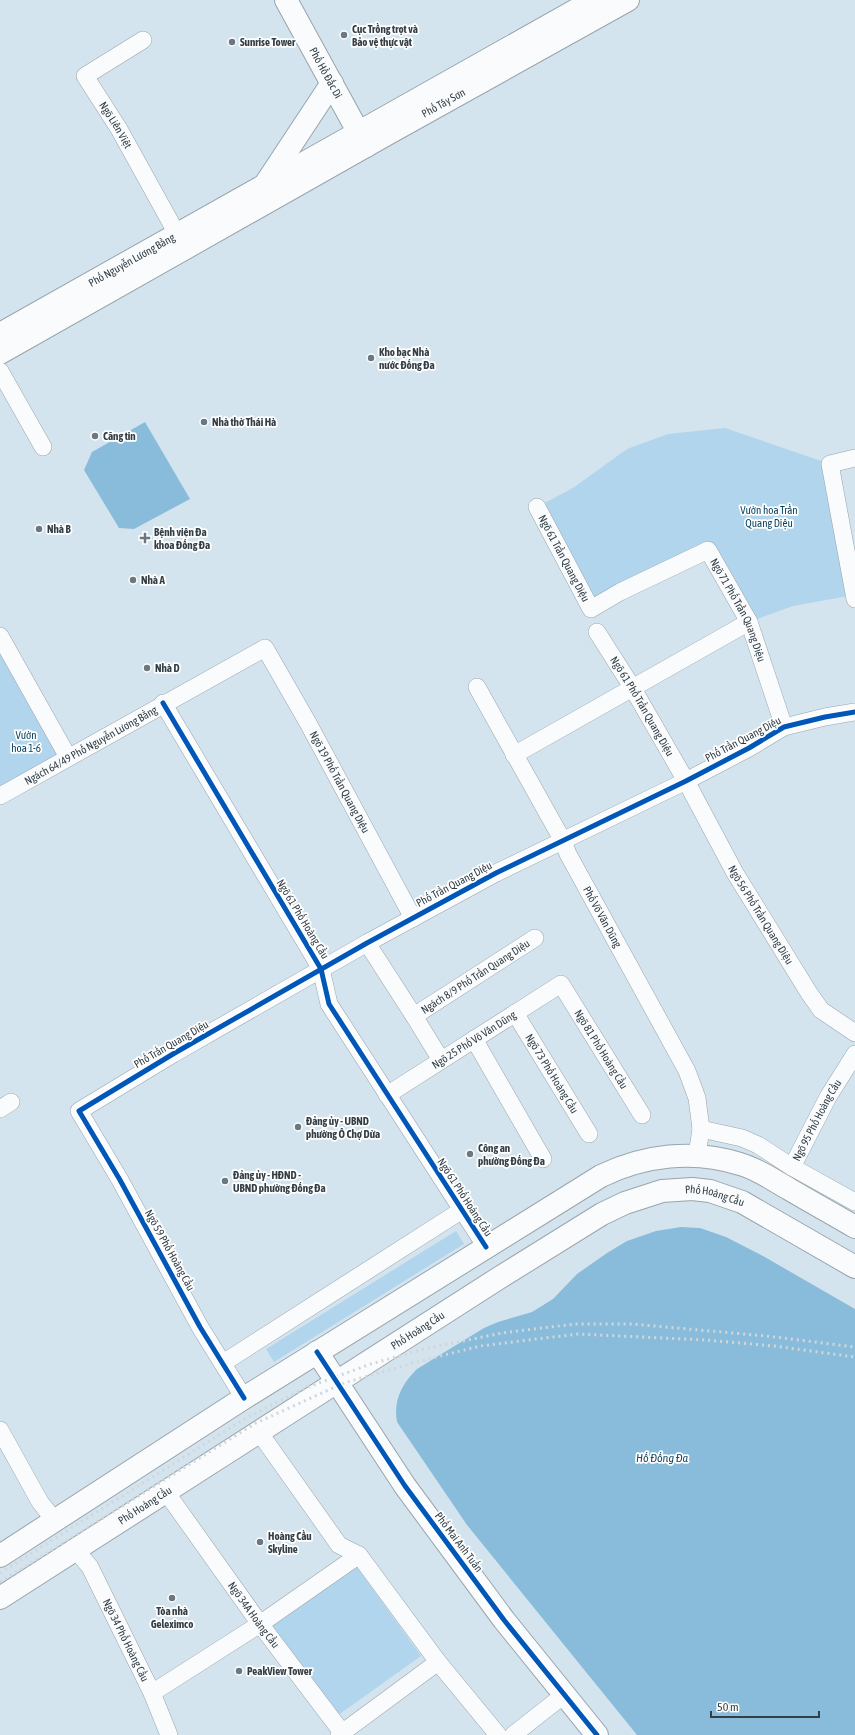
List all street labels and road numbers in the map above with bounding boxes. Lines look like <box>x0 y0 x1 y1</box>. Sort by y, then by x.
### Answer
street label: Phố Hồ Đắc Di <box>307 45 345 100</box>
street label: Phố Tây Sơn <box>419 86 467 120</box>
street label: Ngõ Liên Việt <box>97 99 134 150</box>
street label: Phố Nguyễn Lương Bằng <box>86 231 177 289</box>
street label: Ngõ 61 Trần Quang Diệu <box>536 513 592 604</box>
street label: Ngõ 71 Phố Trần Quang Diệu <box>708 556 768 663</box>
street label: Ngõ 61 Phố Trần Quang Diệu <box>608 654 676 758</box>
street label: Ngách 64/49 Phố Nguyễn Lương Bằng <box>22 703 159 787</box>
street label: Phố Trần Quang Diệu <box>703 714 783 765</box>
street label: Ngõ 19 Phố Trần Quang Diệu <box>308 729 372 835</box>
street label: Phố Trần Quang Diệu <box>414 859 494 910</box>
street label: Ngõ 56 Phố Trần Quang Diệu <box>726 863 796 966</box>
street label: Ngõ 61 Phố Hoàng Cầu <box>275 877 331 961</box>
street label: Phố Võ Văn Dũng <box>581 884 624 950</box>
street label: Ngách 8/9 Phố Trần Quang Diệu <box>419 937 532 1016</box>
street label: Ngõ 81 Phố Hoàng Cầu <box>572 1007 630 1091</box>
street label: Ngõ 25 Phố Võ Văn Dũng <box>430 1008 518 1071</box>
street label: Phố Trần Quang Diệu <box>132 1018 211 1071</box>
street label: Ngõ 73 Phố Hoàng Cầu <box>523 1032 581 1115</box>
street label: Ngõ 95 Phố Hoàng Cầu <box>790 1077 844 1163</box>
street label: Ngõ 61 Phố Hoàng Cầu <box>435 1156 495 1238</box>
street label: Phố Hoàng Cầu <box>685 1183 746 1208</box>
street label: Ngõ 59 Phố Hoàng Cầu <box>143 1207 197 1293</box>
street label: Phố Hoàng Cầu <box>389 1309 446 1352</box>
street label: Phố Hoàng Cầu <box>116 1484 174 1527</box>
street label: Phố Mai Anh Tuấn <box>433 1510 485 1574</box>
street label: Ngõ 34A Hoàng Cầu <box>226 1579 282 1650</box>
street label: Ngõ 34 Phố Hoàng Cầu <box>101 1597 151 1684</box>

